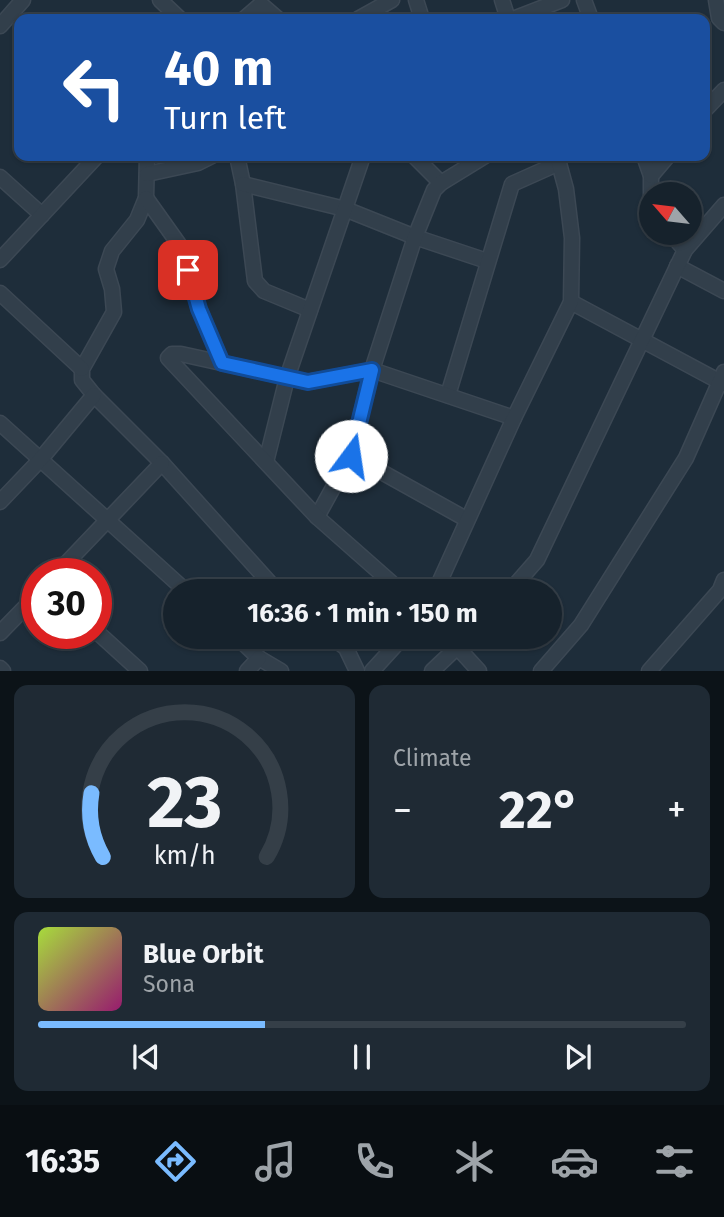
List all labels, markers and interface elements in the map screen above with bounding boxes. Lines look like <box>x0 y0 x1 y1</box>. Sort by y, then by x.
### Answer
text: 40 m <box>164 39 273 98</box>
icon: left <box>49 42 140 133</box>
text: Turn left <box>164 99 286 137</box>
north arrow <box>639 182 702 245</box>
map controls <box>639 182 702 245</box>
pin <box>158 240 218 300</box>
icon: arrive <box>169 251 207 289</box>
position arrow <box>314 419 388 493</box>
speed limit sign: 30 <box>21 558 112 649</box>
text: 16:36 · 1 min · 150 m <box>247 598 478 629</box>
text: Climate <box>393 744 472 772</box>
text: 23 <box>147 760 222 847</box>
text: 22° <box>499 779 580 842</box>
text: − <box>393 787 412 833</box>
text: + <box>667 787 686 833</box>
text: km/h <box>154 841 215 871</box>
text: Blue Orbit <box>143 939 263 970</box>
text: Sona <box>143 970 195 998</box>
icon: previous <box>127 1038 165 1076</box>
icon: pause <box>343 1038 381 1076</box>
icon: next <box>559 1038 597 1076</box>
icon: directions <box>151 1137 200 1186</box>
icon: music <box>251 1137 300 1186</box>
icon: phone <box>350 1137 399 1186</box>
icon: climate <box>450 1137 499 1186</box>
icon: car <box>550 1137 599 1186</box>
icon: filters <box>650 1137 699 1186</box>
text: 16:35 <box>25 1142 100 1180</box>

